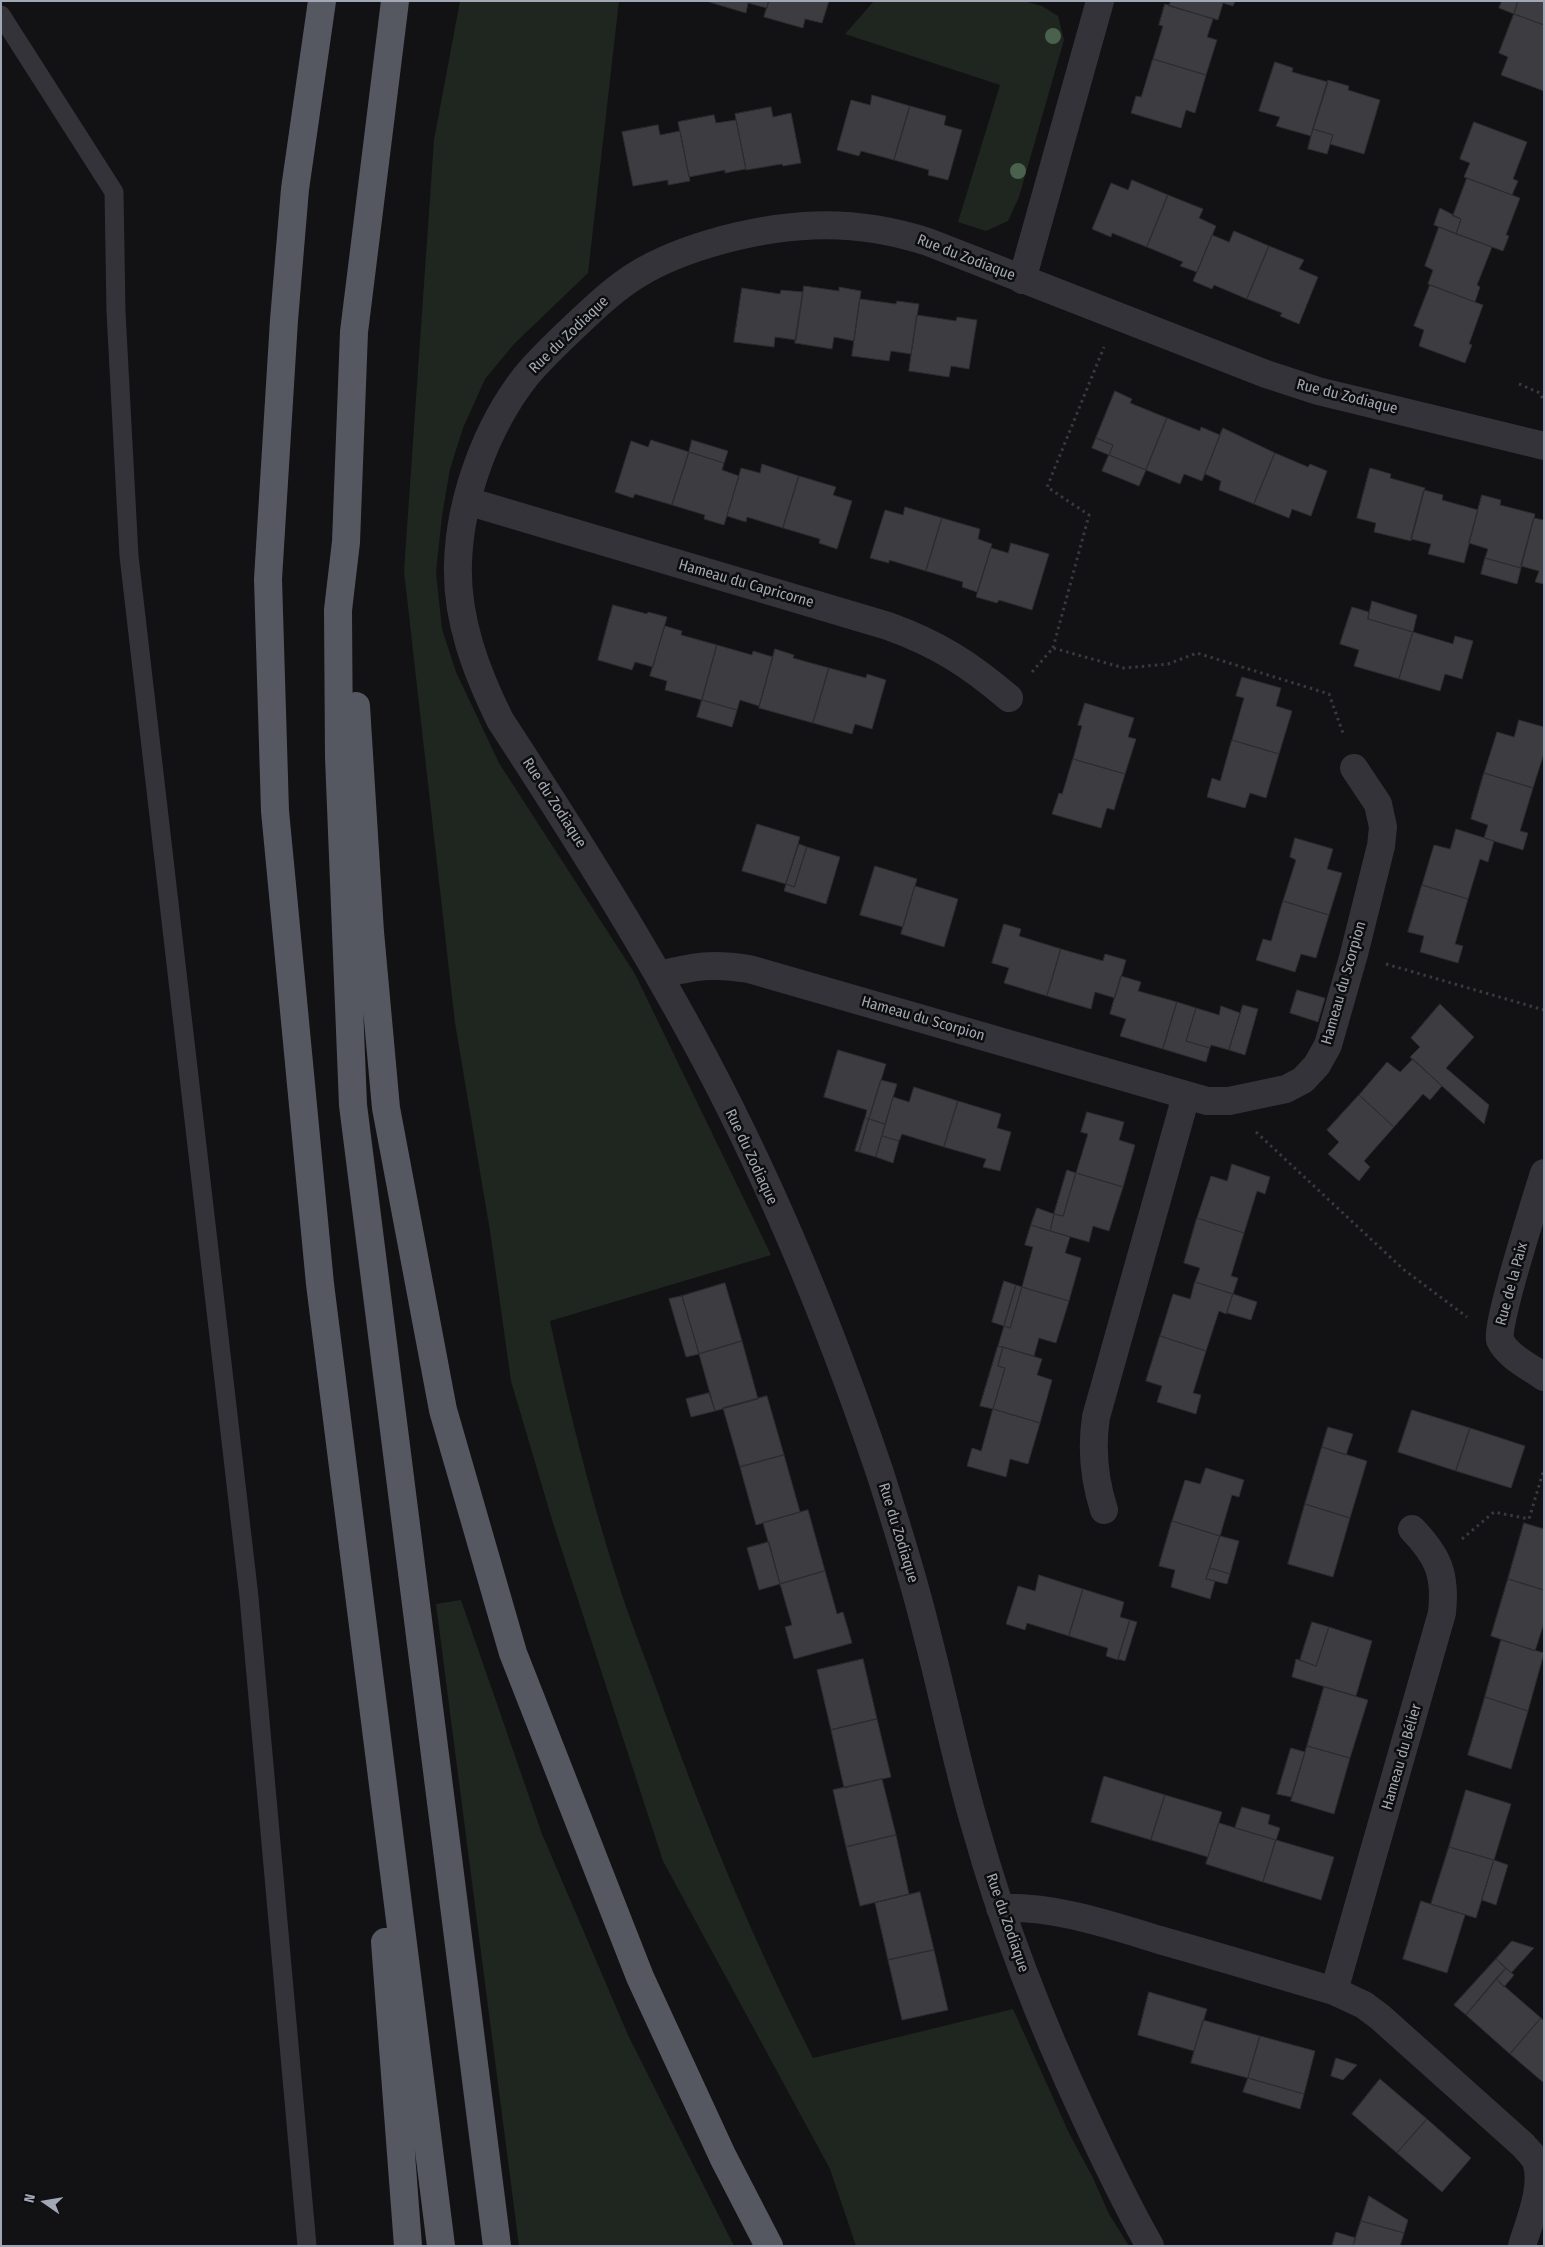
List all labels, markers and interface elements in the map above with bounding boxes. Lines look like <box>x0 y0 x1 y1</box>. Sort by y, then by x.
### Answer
street label: Rue du Zodiaque <box>914 231 1018 285</box>
street label: Rue du Zodiaque <box>526 293 612 377</box>
street label: Rue du Zodiaque <box>1295 376 1399 418</box>
street label: Hameau du Capricorne <box>676 556 816 612</box>
street label: Rue du Zodiaque <box>518 755 590 851</box>
street label: Hameau du Scorpion <box>1318 919 1370 1047</box>
street label: Hameau du Scorpion <box>859 993 987 1045</box>
street label: Rue du Zodiaque <box>721 1106 781 1208</box>
street label: Rue de la Paix <box>1492 1240 1532 1328</box>
street label: Rue du Zodiaque <box>874 1481 922 1585</box>
street label: Hameau du Bélier <box>1378 1702 1426 1812</box>
street label: Rue du Zodiaque <box>982 1871 1032 1975</box>
north arrow <box>20 2177 70 2227</box>
text: N <box>21 2193 39 2205</box>

